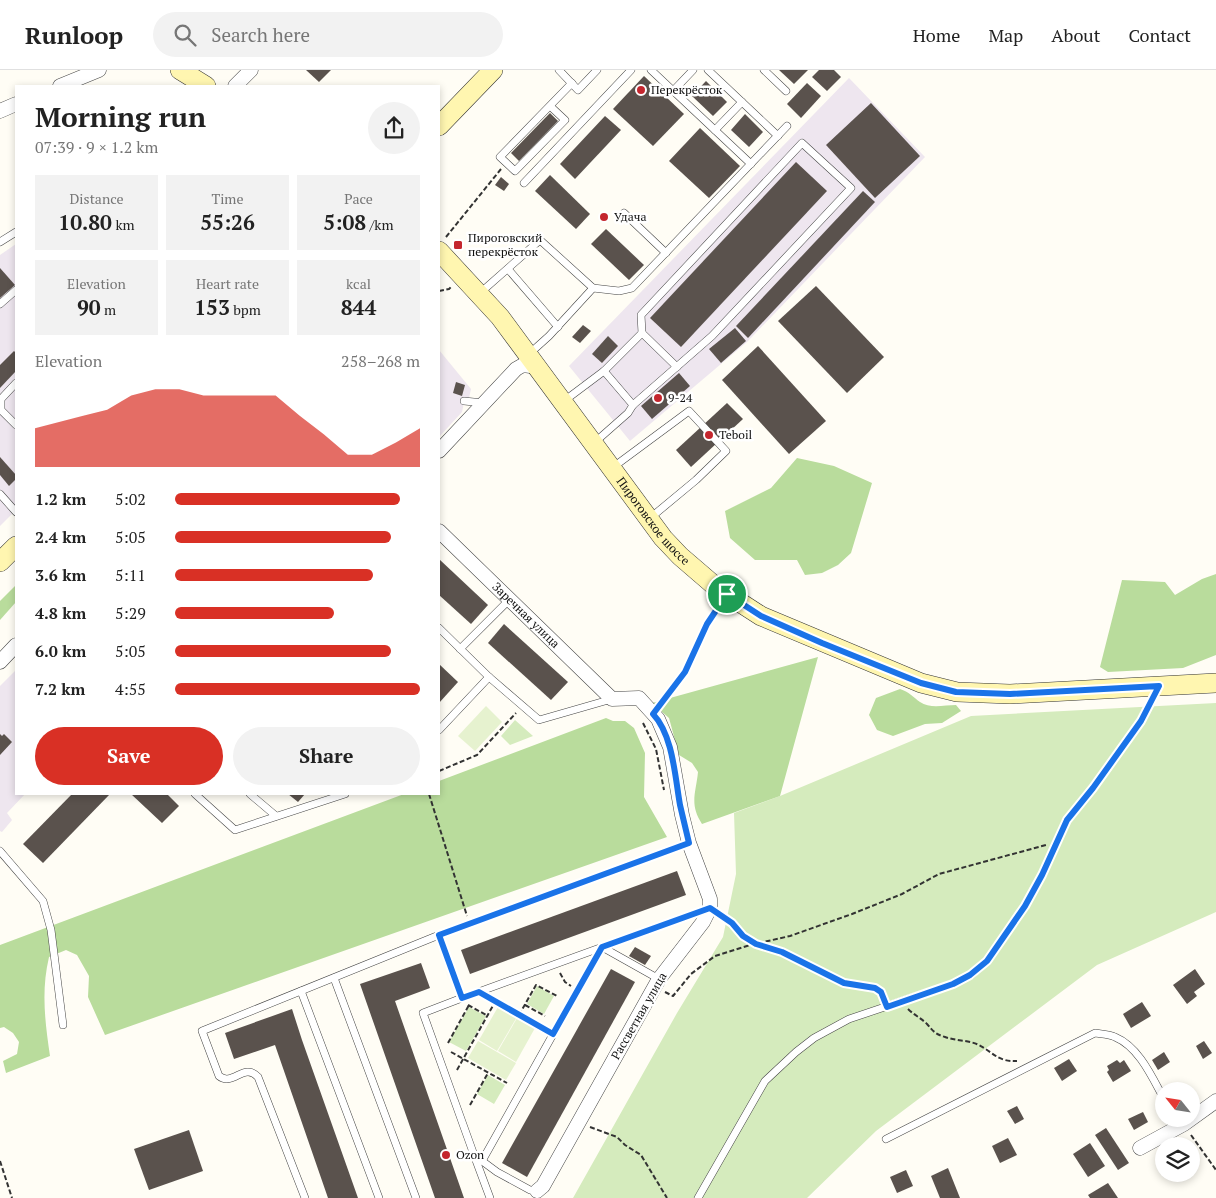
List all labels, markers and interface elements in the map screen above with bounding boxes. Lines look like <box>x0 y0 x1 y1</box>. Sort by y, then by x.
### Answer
search box <box>153 12 503 57</box>
text: Runloop <box>25 19 123 51</box>
icon: search <box>171 21 199 49</box>
text: Search here <box>211 22 310 47</box>
text: Home <box>913 23 960 47</box>
text: Map <box>988 23 1023 47</box>
text: About <box>1051 23 1100 47</box>
text: Contact <box>1128 23 1191 47</box>
place label: Перекрёсток <box>651 82 723 97</box>
marker: Перекрёсток <box>635 84 647 96</box>
text: Morning run <box>35 98 206 135</box>
button: share <box>368 102 420 154</box>
text: 07:39 · 9 × 1.2 km <box>35 136 158 158</box>
text: Distance <box>69 189 124 208</box>
text: Time <box>211 189 244 208</box>
text: Pace <box>344 189 373 208</box>
text: 10.80 <box>58 208 112 236</box>
text: 55:26 <box>200 208 255 236</box>
text: 5:08 <box>323 208 366 236</box>
place label: Удача <box>614 209 646 224</box>
marker: Удача <box>598 211 610 223</box>
text: km <box>112 215 135 234</box>
text: /km <box>366 215 394 234</box>
place label: Пироговский перекрёсток <box>468 230 542 259</box>
marker: Пироговский перекрёсток <box>452 239 464 251</box>
text: Elevation <box>67 274 126 293</box>
text: Heart rate <box>196 274 259 293</box>
text: kcal <box>346 274 371 293</box>
text: 90 <box>77 293 101 321</box>
text: 153 <box>194 293 230 321</box>
text: 844 <box>341 293 376 321</box>
text: m <box>101 300 116 319</box>
text: bpm <box>230 300 261 319</box>
text: Elevation <box>35 350 102 372</box>
text: 258–268 m <box>341 350 420 372</box>
place label: 9-24 <box>668 390 693 405</box>
marker: 9-24 <box>652 392 664 404</box>
place label: Teboil <box>719 427 752 442</box>
marker: Teboil <box>703 429 715 441</box>
street label: Пироговское шоссе <box>614 474 693 568</box>
text: 1.2 km <box>35 488 86 510</box>
text: 5:02 <box>115 488 146 510</box>
text: 2.4 km <box>35 526 86 548</box>
text: 5:05 <box>115 526 146 548</box>
text: 3.6 km <box>35 564 86 586</box>
text: 5:11 <box>115 564 146 586</box>
pin <box>706 573 748 615</box>
street label: Заречная улица <box>489 579 563 651</box>
icon: arrive <box>713 580 741 608</box>
text: 4.8 km <box>35 602 86 624</box>
text: 5:29 <box>115 602 146 624</box>
text: 6.0 km <box>35 640 86 662</box>
text: 5:05 <box>115 640 146 662</box>
text: 7.2 km <box>35 678 85 700</box>
text: 4:55 <box>115 678 146 700</box>
button: Save <box>35 727 223 785</box>
button: Share <box>233 727 420 785</box>
street label: Рассветная улица <box>608 969 670 1062</box>
north arrow <box>1155 1082 1200 1128</box>
map controls <box>1155 1082 1200 1182</box>
button: layers <box>1155 1137 1200 1182</box>
place label: Ozon <box>456 1147 484 1162</box>
marker: Ozon <box>440 1149 452 1161</box>

